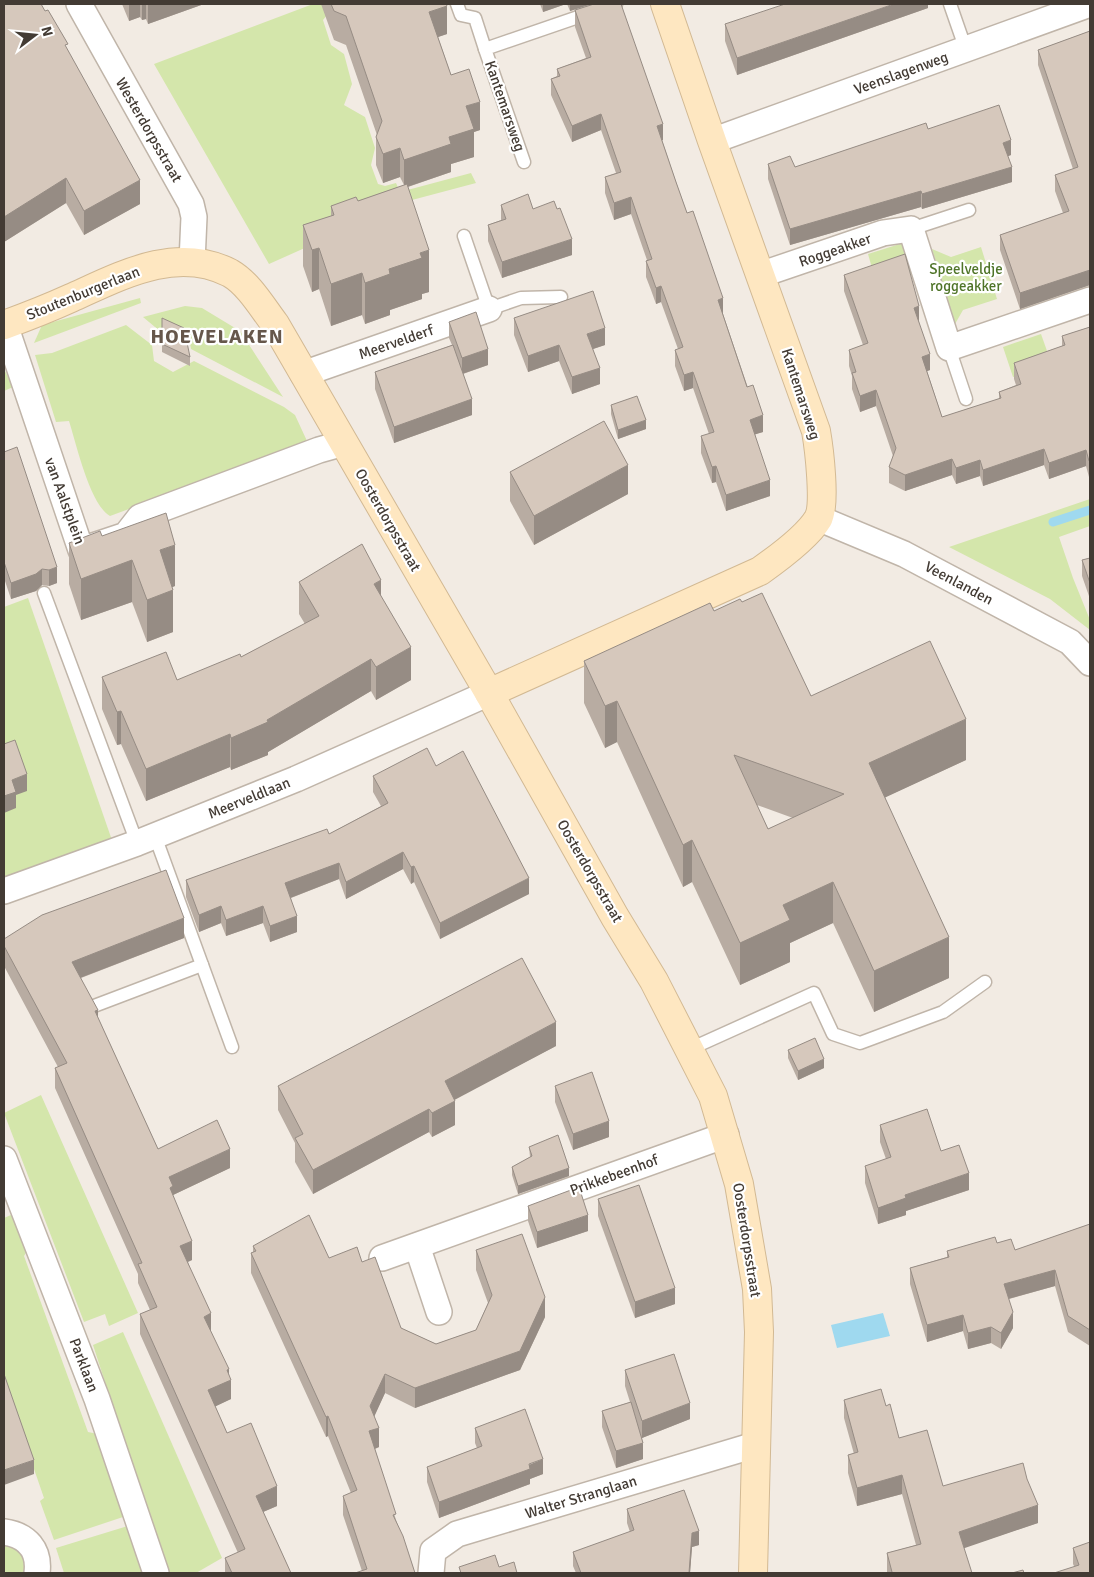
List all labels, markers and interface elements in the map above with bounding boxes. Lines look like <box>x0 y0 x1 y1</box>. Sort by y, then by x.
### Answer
north arrow <box>10 10 60 60</box>
text: N <box>38 25 57 39</box>
street label: Veenslagenweg <box>851 48 951 98</box>
street label: Kantemarsweg <box>481 58 529 154</box>
street label: Westerdorpsstraat <box>112 75 186 185</box>
street label: Roggeakker <box>796 229 874 271</box>
park label: Speelveldje roggeakker <box>929 260 1003 295</box>
street label: Stoutenburgerlaan <box>24 262 142 324</box>
street label: Meervelderf <box>356 320 437 363</box>
district label: HOEVELAKEN <box>150 324 284 349</box>
street label: Kantemarsweg <box>778 346 824 442</box>
street label: van Aalstplein <box>41 455 89 547</box>
street label: Oosterdorpsstraat <box>351 465 425 575</box>
street label: Veenlanden <box>922 557 996 609</box>
street label: Meerveldlaan <box>205 773 293 823</box>
street label: Oosterdorpsstraat <box>553 816 627 926</box>
street label: Prikkebeenhof <box>568 1150 661 1199</box>
street label: Oosterdorpsstraat <box>729 1182 765 1298</box>
street label: Parklaan <box>65 1335 103 1395</box>
street label: Walter Stranglaan <box>523 1471 639 1523</box>

